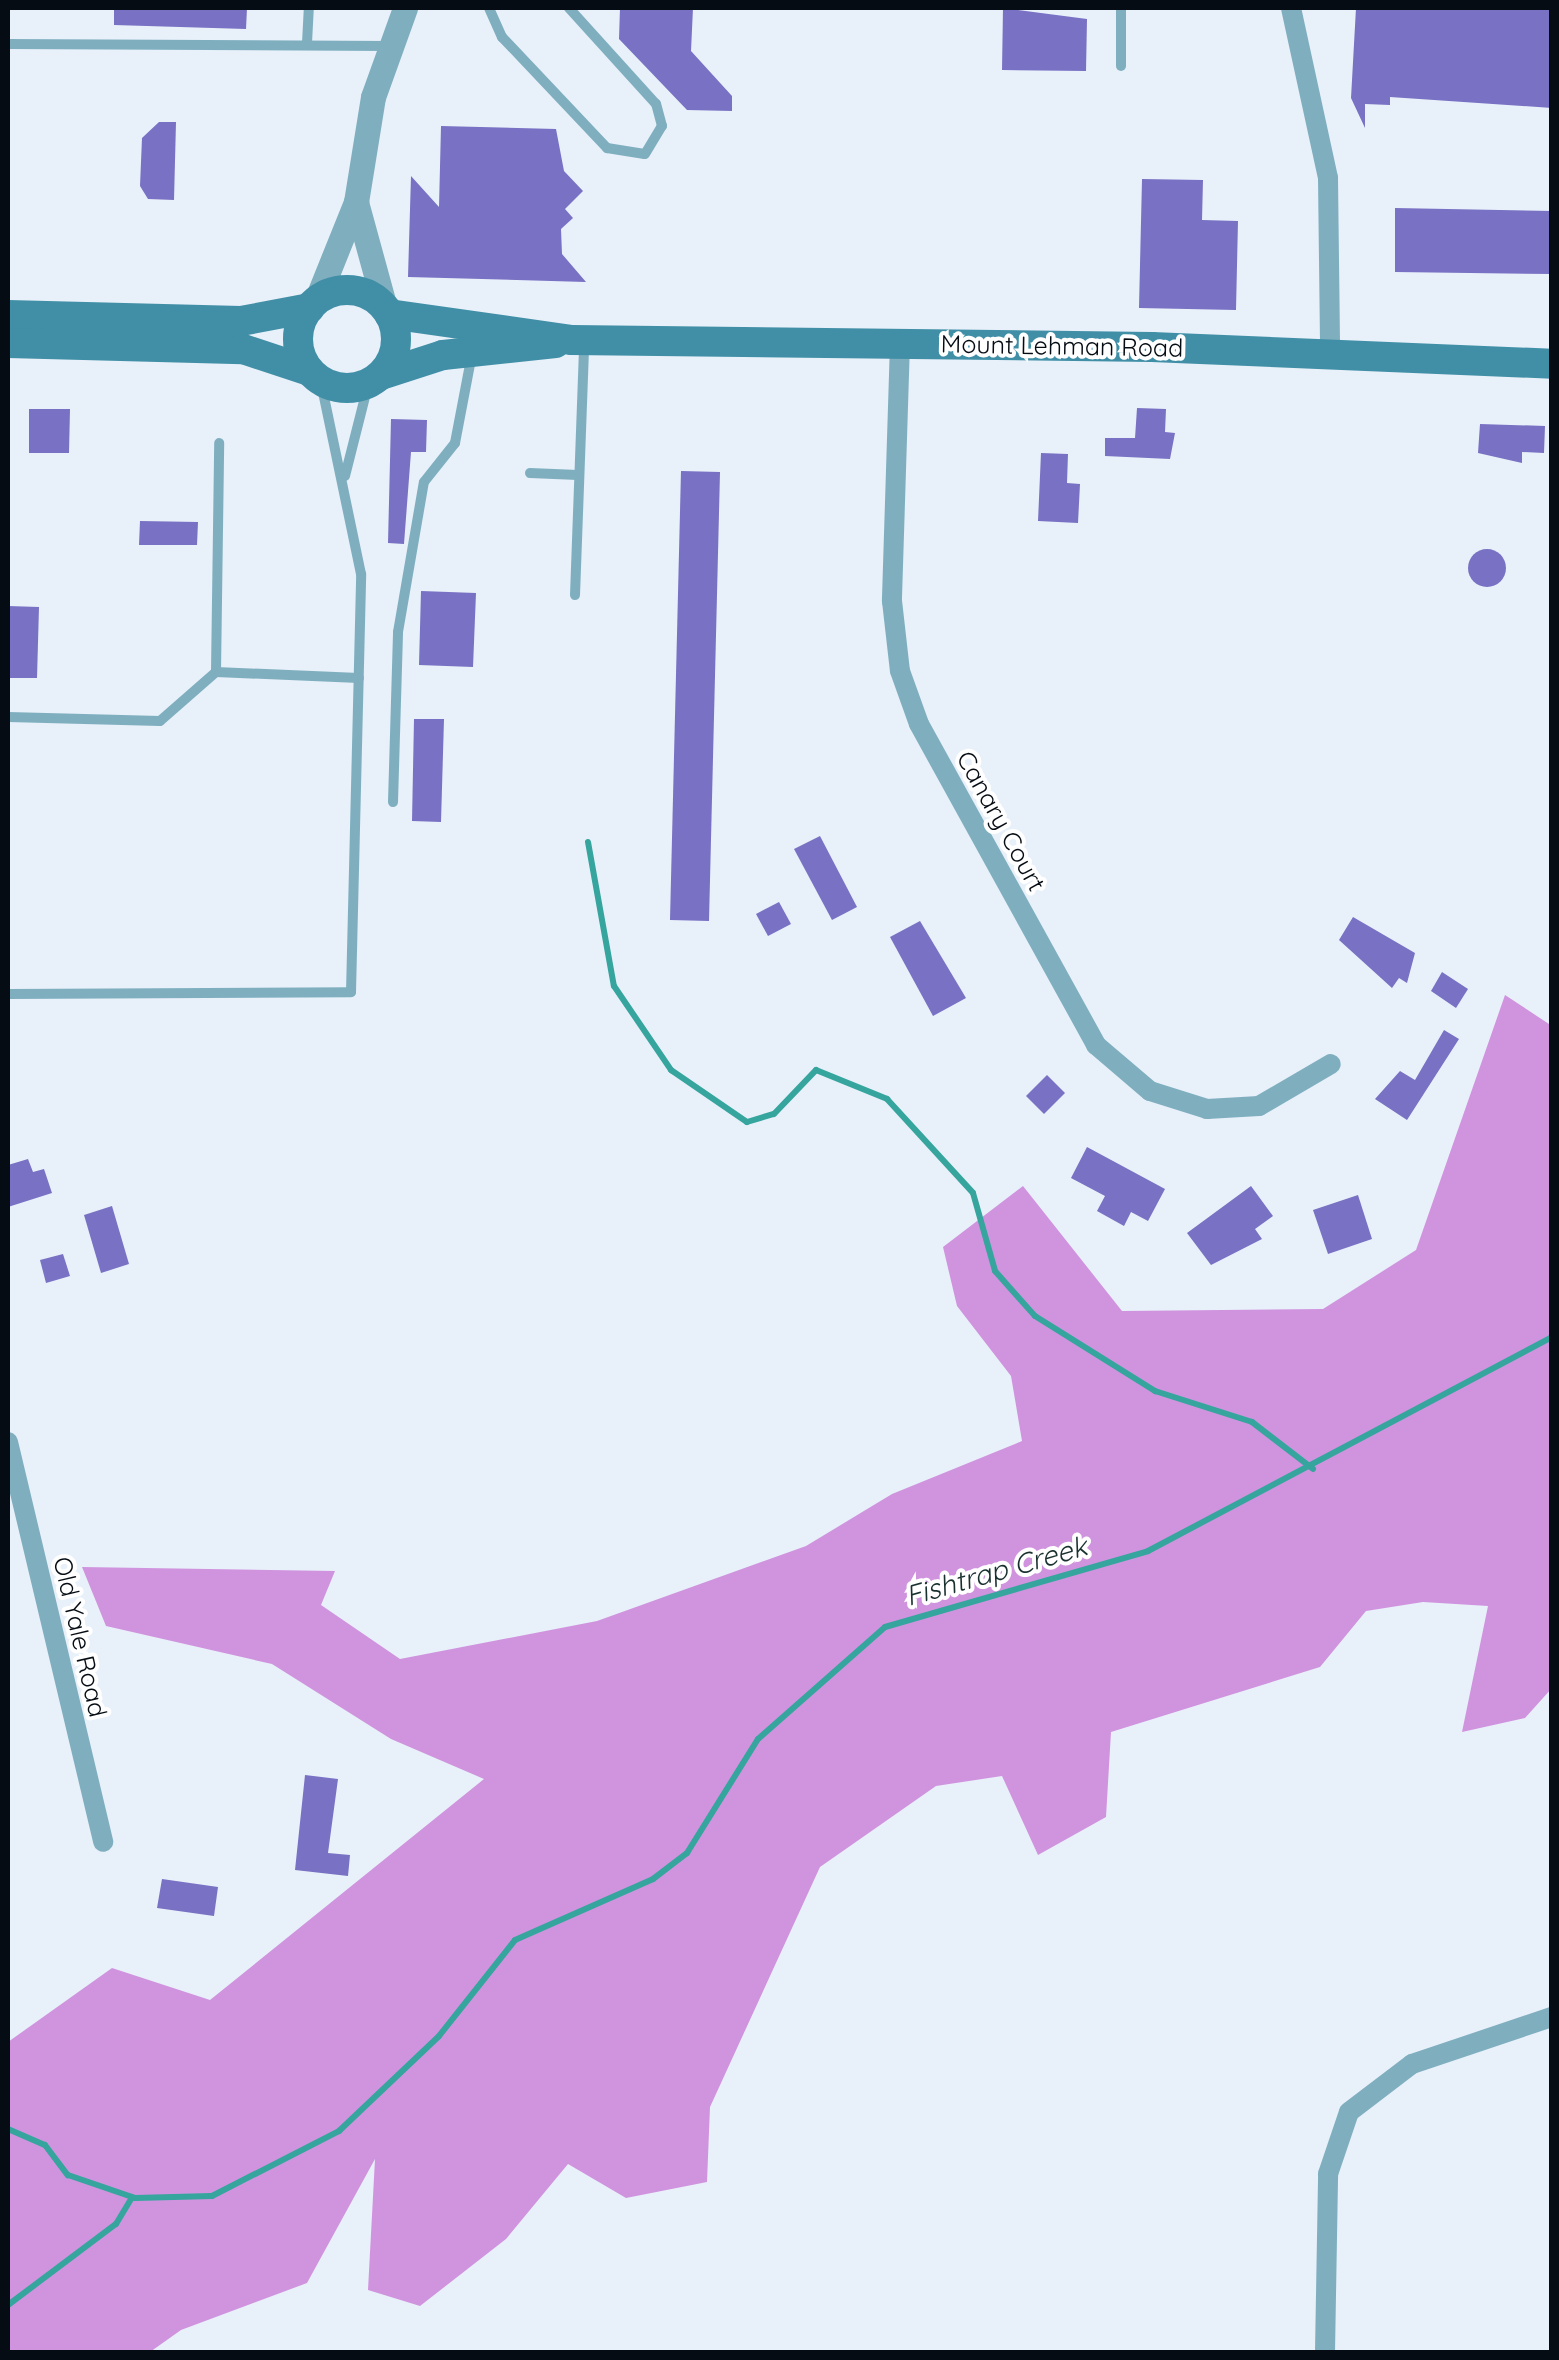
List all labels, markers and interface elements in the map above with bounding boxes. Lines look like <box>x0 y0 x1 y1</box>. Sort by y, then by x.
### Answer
street label: Mount Lehman Road <box>940 329 1184 363</box>
street label: Canary Court <box>950 746 1052 896</box>
water label: Fishtrap Creek <box>901 1529 1091 1613</box>
street label: Old Yale Road <box>47 1554 113 1720</box>

